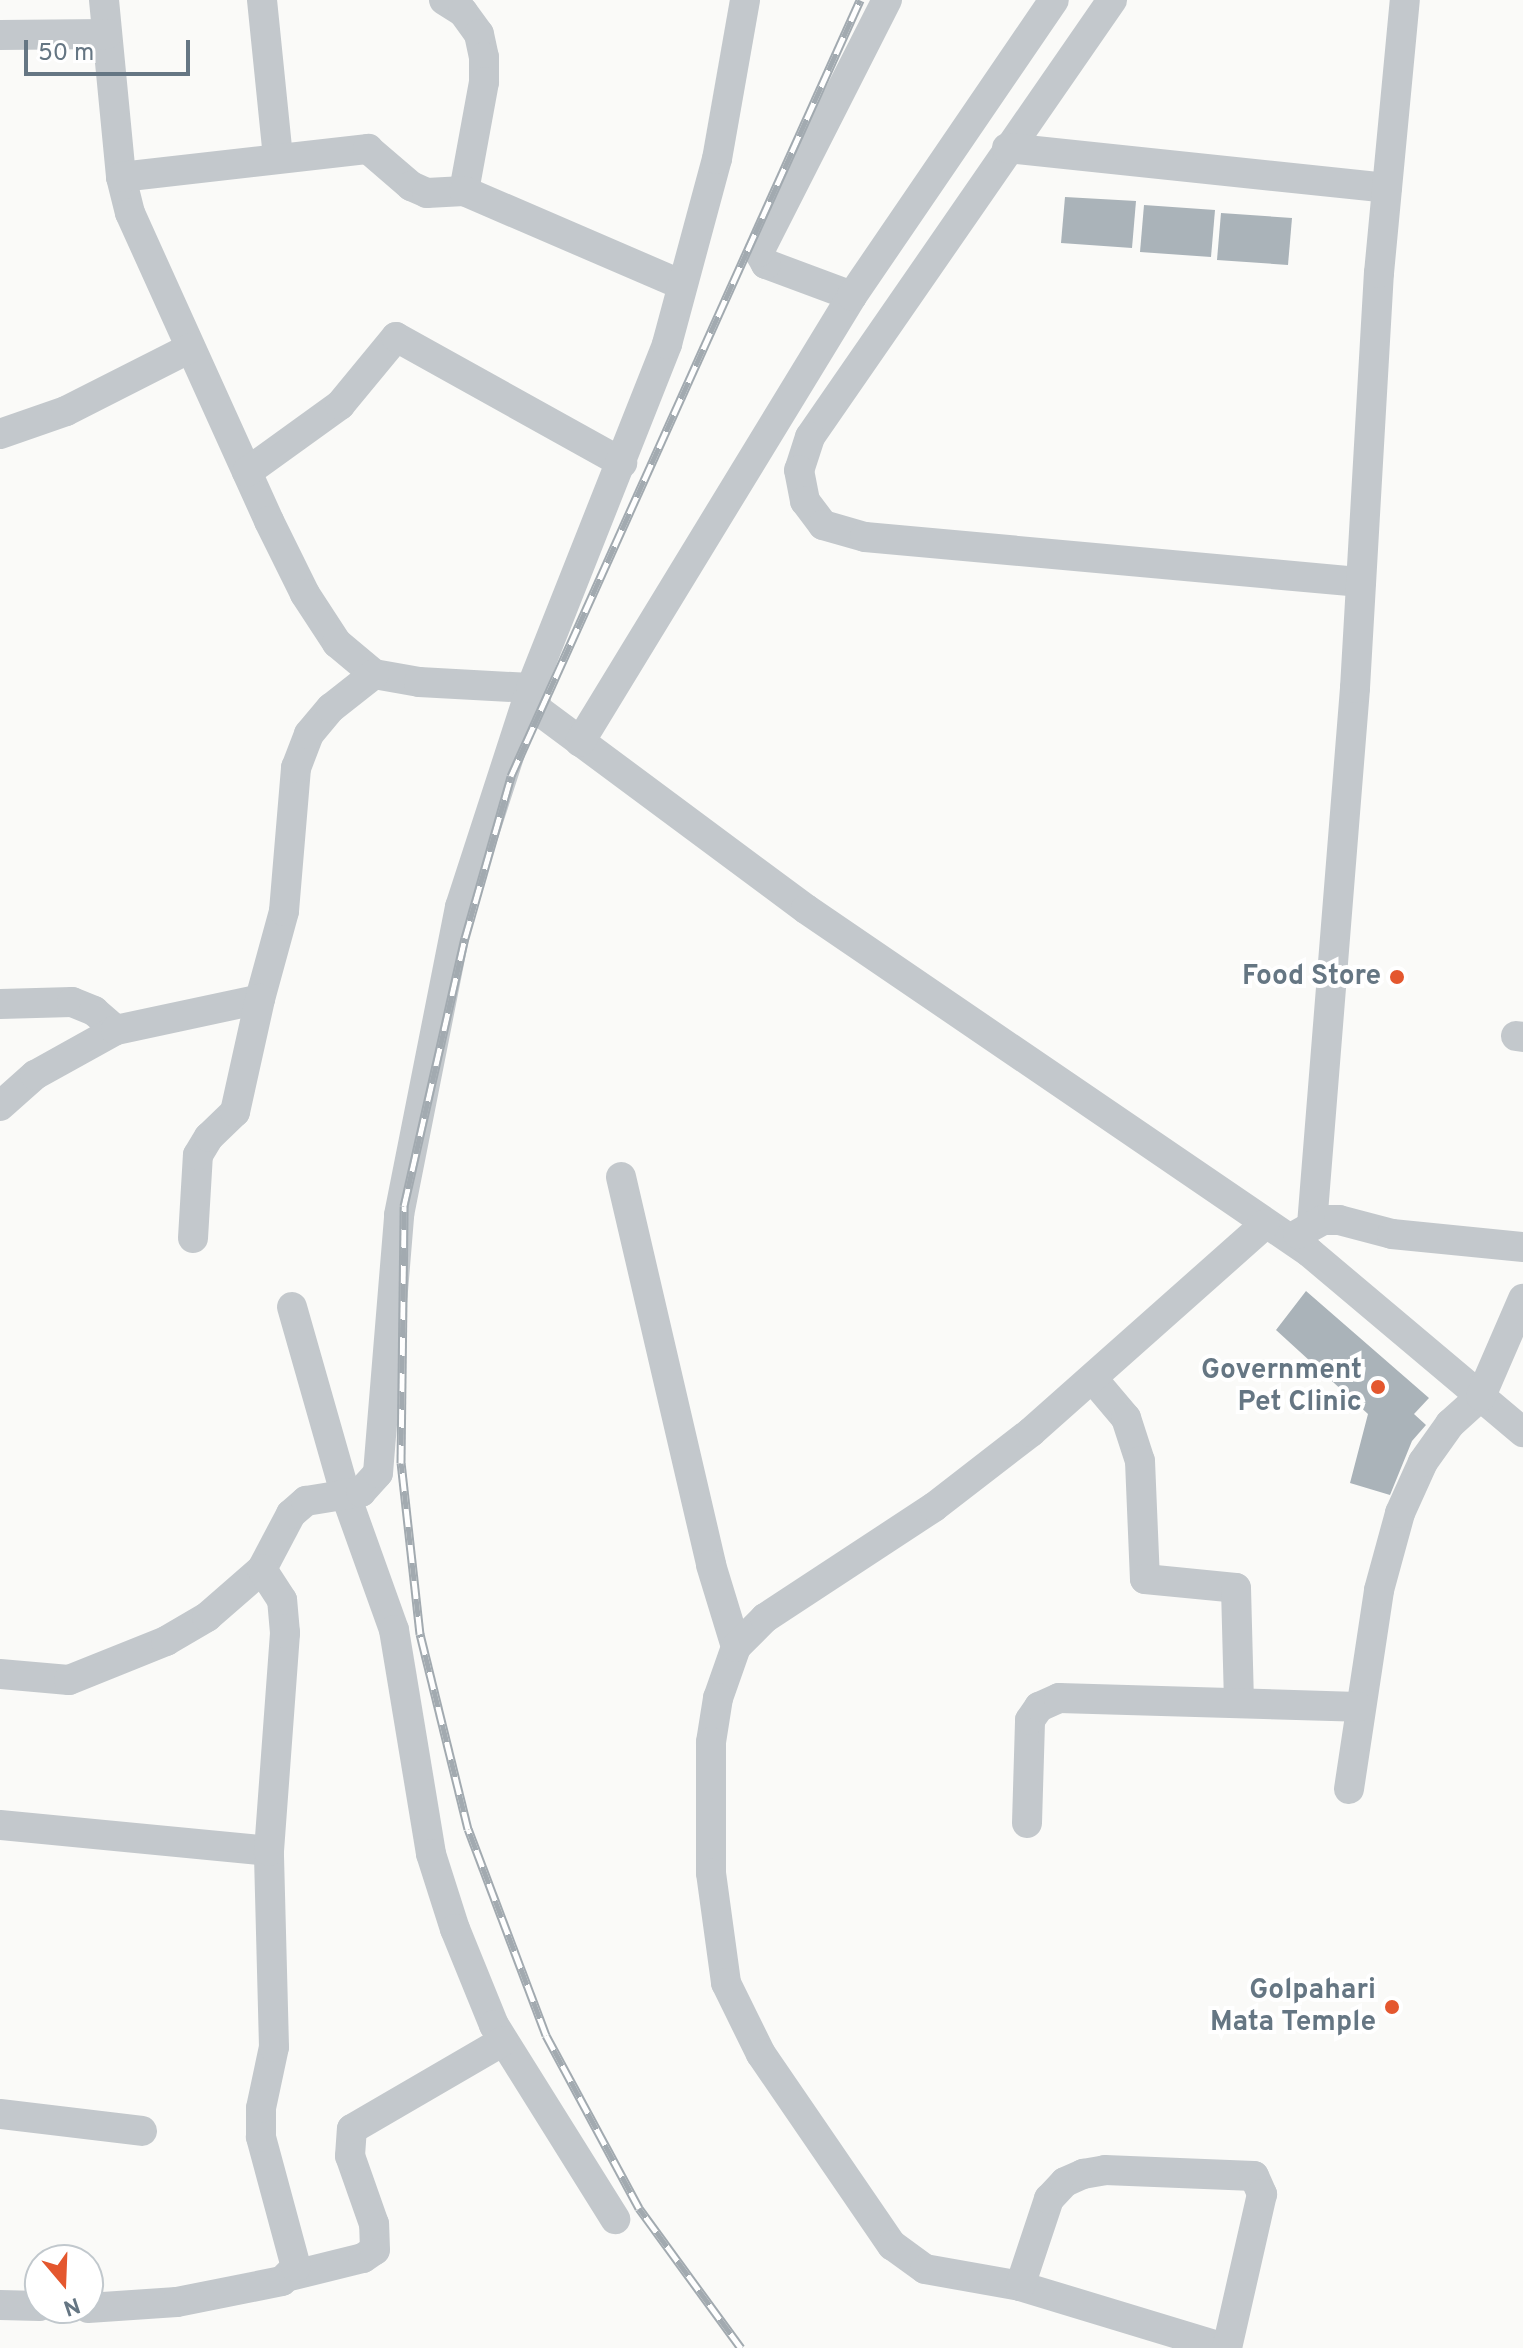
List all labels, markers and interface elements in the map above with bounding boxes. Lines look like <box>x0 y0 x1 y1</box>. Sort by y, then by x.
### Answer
scale bar <box>28 24 194 74</box>
text: 50 m <box>38 39 94 69</box>
place label: Food Store <box>1242 960 1381 994</box>
marker: Food Store <box>1388 968 1406 986</box>
place label: Government Pet Clinic <box>1201 1354 1362 1420</box>
marker: Government Pet Clinic <box>1369 1378 1387 1396</box>
place label: Golpahari Mata Temple <box>1210 1974 1376 2040</box>
marker: Golpahari Mata Temple <box>1383 1998 1401 2016</box>
north arrow <box>24 2244 104 2324</box>
text: N <box>59 2290 83 2321</box>

